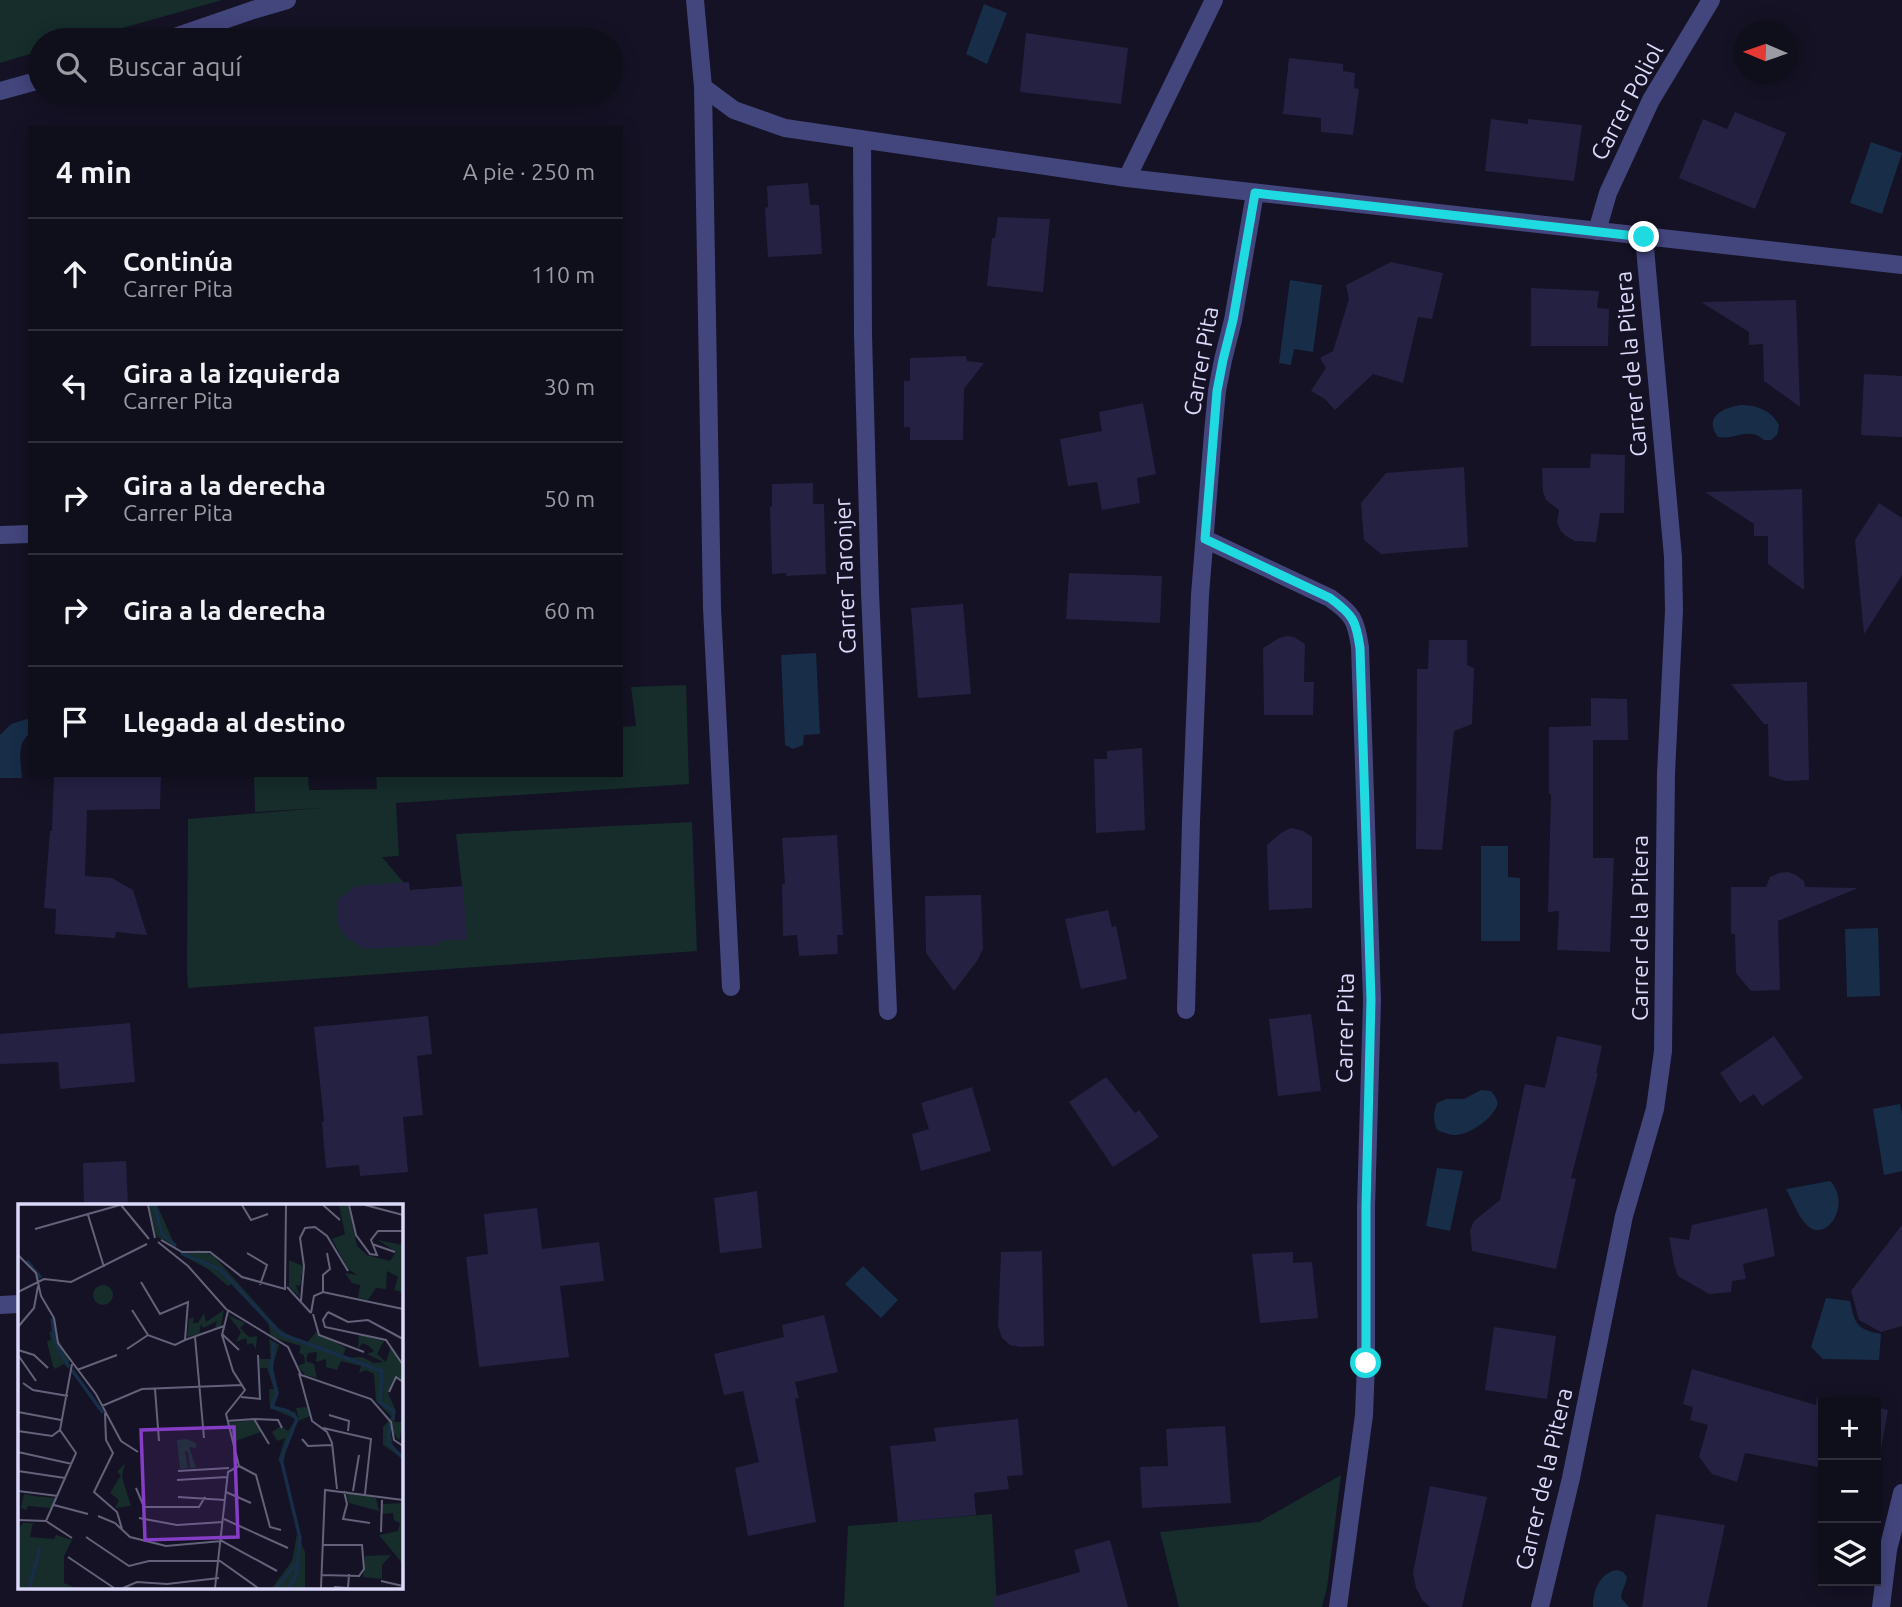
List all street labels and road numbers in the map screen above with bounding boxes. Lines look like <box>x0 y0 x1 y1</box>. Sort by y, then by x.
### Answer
street label: Carrer Poliol <box>1585 39 1668 164</box>
street label: Carrer de la Pitera <box>1610 270 1651 458</box>
street label: Carrer Pita <box>1179 304 1222 417</box>
street label: Carrer Taronjer <box>829 497 860 654</box>
street label: Carrer de la Pitera <box>1627 835 1652 1021</box>
street label: Carrer Pita <box>1331 973 1358 1083</box>
street label: Carrer de la Pitera <box>1510 1385 1577 1572</box>

